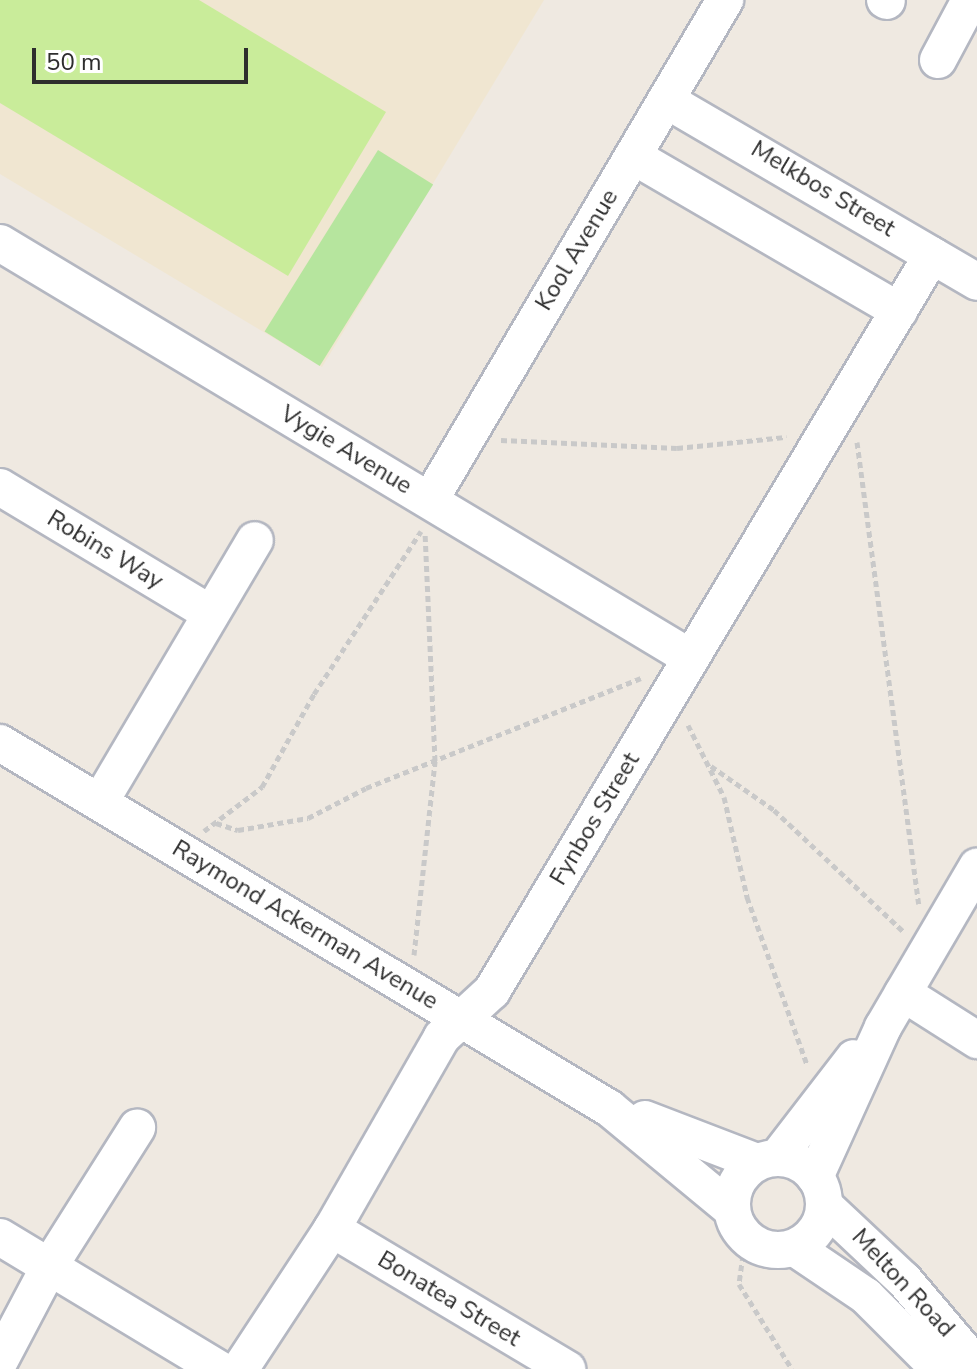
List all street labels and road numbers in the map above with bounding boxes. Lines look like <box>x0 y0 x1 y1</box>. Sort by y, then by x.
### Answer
street label: Melkbos Street <box>746 135 900 243</box>
street label: Kool Avenue <box>530 184 624 316</box>
street label: Vygie Avenue <box>275 399 417 501</box>
street label: Robins Way <box>42 504 168 596</box>
street label: Fynbos Street <box>544 747 646 891</box>
street label: Raymond Ackerman Avenue <box>167 834 443 1016</box>
street label: Melton Road <box>846 1223 960 1343</box>
street label: Bonatea Street <box>372 1245 526 1353</box>

